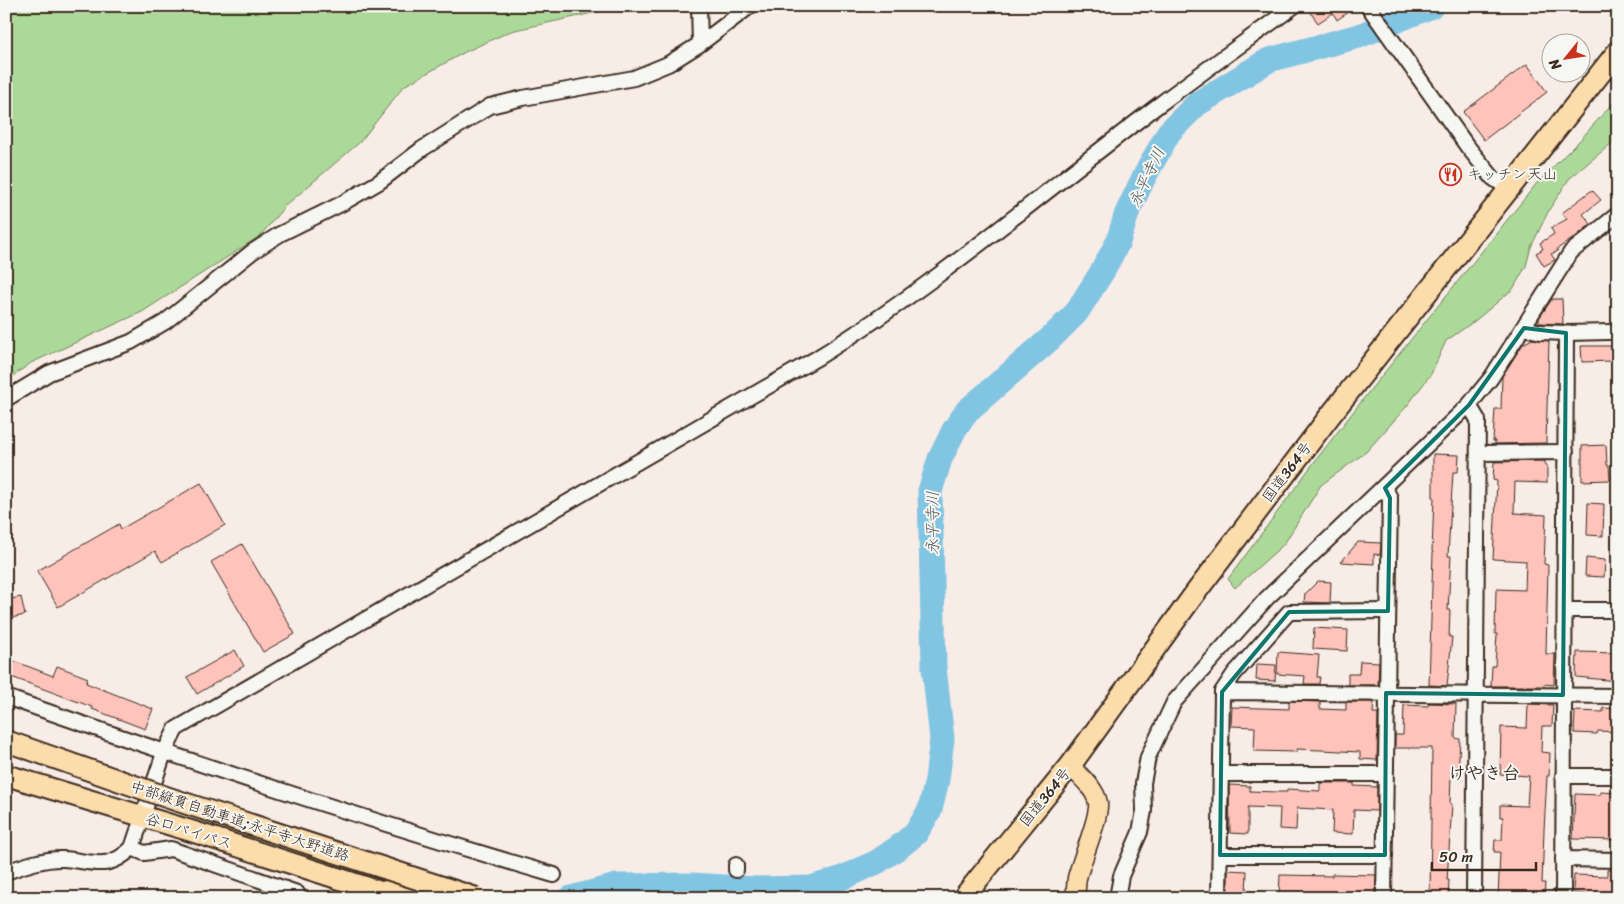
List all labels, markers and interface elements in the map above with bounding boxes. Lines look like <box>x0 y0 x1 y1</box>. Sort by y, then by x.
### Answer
north arrow <box>1542 32 1592 82</box>
text: N <box>1542 54 1569 76</box>
water label: 永平寺川 <box>1120 142 1173 212</box>
place label: キッチン天山 <box>1467 161 1557 187</box>
restaurant icon: キッチン天山 <box>1439 162 1463 186</box>
street label: 国道364号 <box>1255 436 1319 508</box>
water label: 永平寺川 <box>918 491 947 555</box>
district label: けやき台 <box>1448 757 1520 789</box>
street label: 国道364号 <box>1013 761 1077 833</box>
street label: 中部縦貫自動車道;永平寺大野道路 <box>127 773 353 869</box>
street label: 谷口バイパス <box>142 805 236 857</box>
scale bar <box>1432 839 1535 871</box>
text: 50 m <box>1439 844 1474 870</box>

